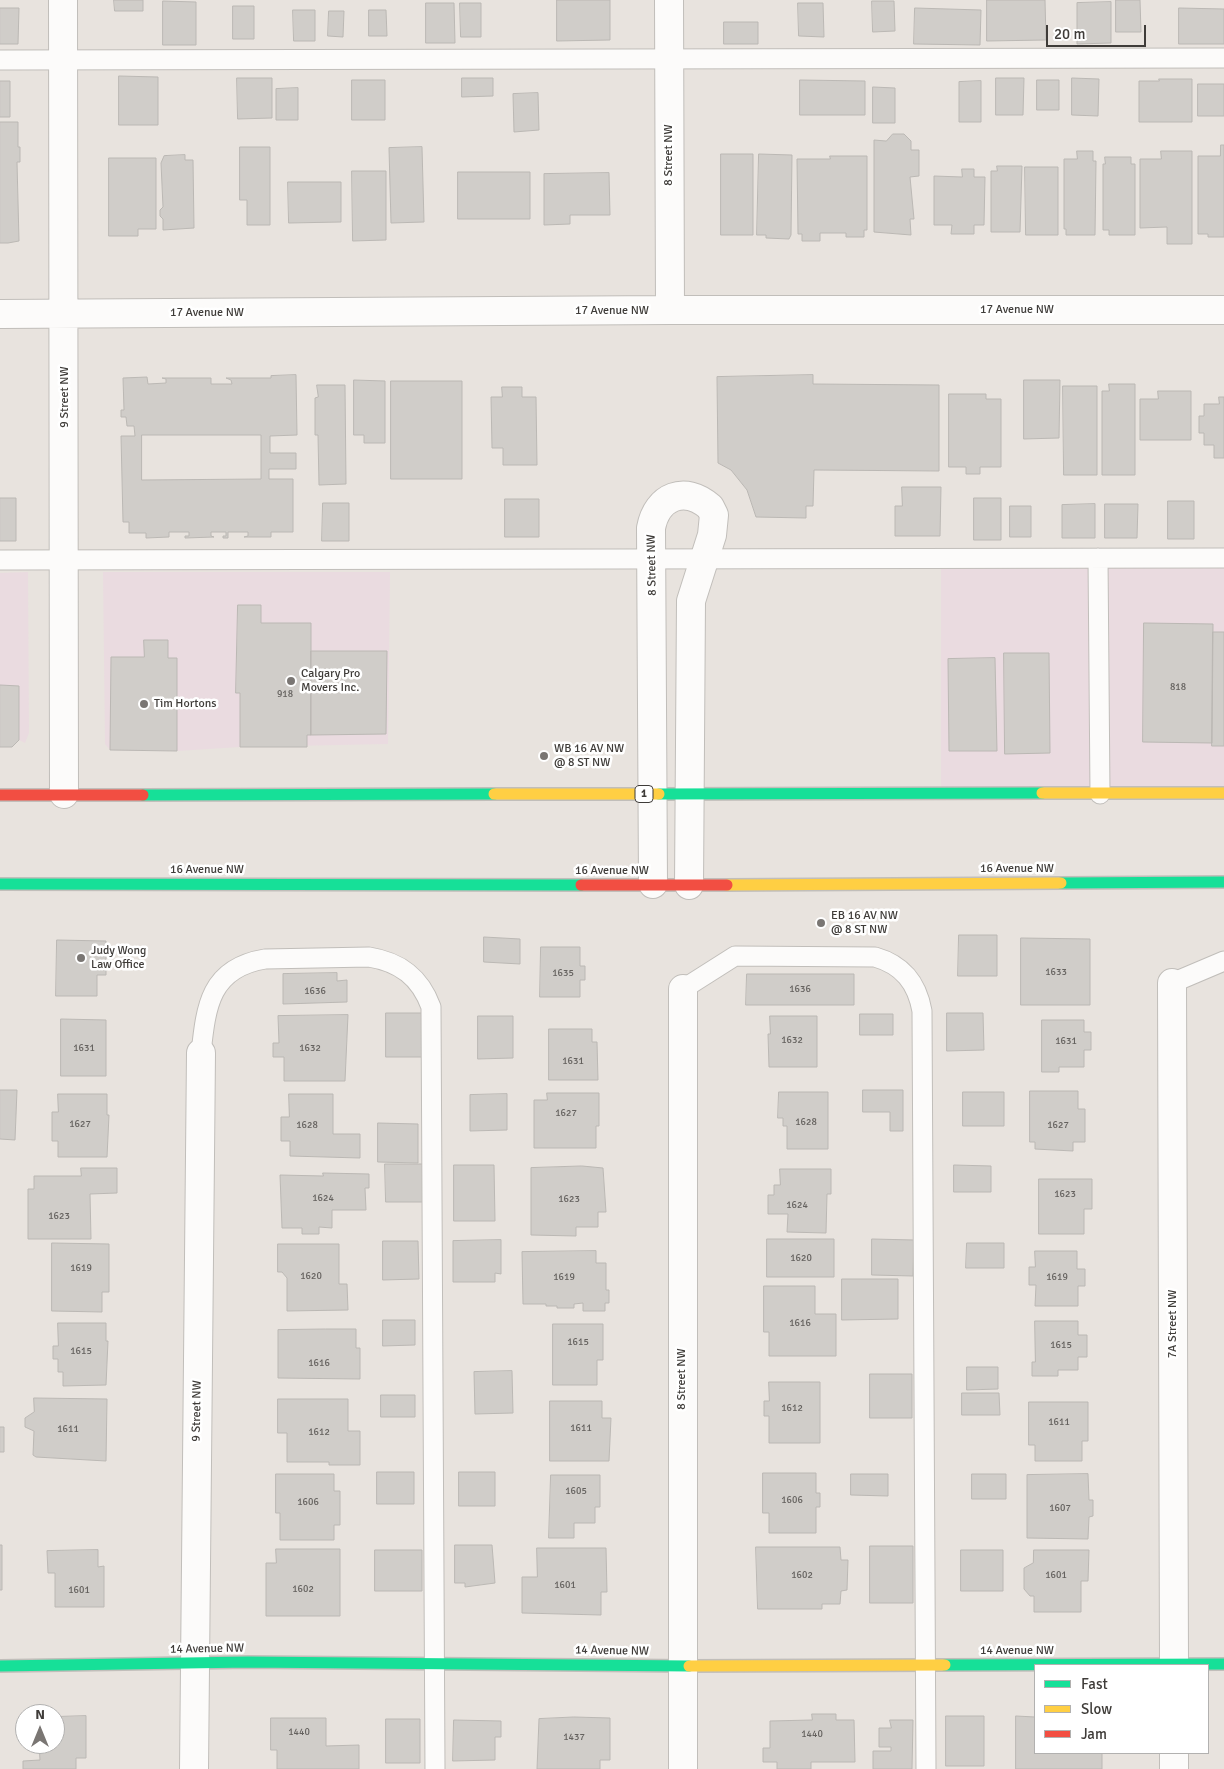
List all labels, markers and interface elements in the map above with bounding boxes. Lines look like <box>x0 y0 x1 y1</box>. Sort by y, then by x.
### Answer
scale bar <box>1049 15 1149 47</box>
text: 20 m <box>1054 25 1085 43</box>
street label: 8 Street NW <box>662 124 676 186</box>
street label: 17 Avenue NW <box>980 303 1054 317</box>
street label: 17 Avenue NW <box>575 304 649 318</box>
street label: 17 Avenue NW <box>170 306 244 320</box>
street label: 9 Street NW <box>58 366 72 428</box>
street label: 8 Street NW <box>644 534 660 596</box>
place label: Calgary Pro Movers Inc. <box>301 667 360 695</box>
marker: Calgary Pro Movers Inc. <box>285 675 297 687</box>
house number: 818 <box>1170 681 1186 693</box>
house number: 918 <box>277 688 293 700</box>
place label: Tim Hortons <box>154 697 216 711</box>
marker: Tim Hortons <box>138 698 150 710</box>
place label: WB 16 AV NW @ 8 ST NW <box>554 742 624 770</box>
marker: WB 16 AV NW @ 8 ST NW <box>538 750 550 762</box>
road number: 1 <box>635 786 653 802</box>
street label: 16 Avenue NW <box>980 862 1054 876</box>
street label: 16 Avenue NW <box>170 863 244 877</box>
street label: 16 Avenue NW <box>575 864 649 878</box>
place label: EB 16 AV NW @ 8 ST NW <box>831 909 898 937</box>
marker: EB 16 AV NW @ 8 ST NW <box>815 917 827 929</box>
place label: Judy Wong Law Office <box>91 944 146 972</box>
marker: Judy Wong Law Office <box>75 952 87 964</box>
house number: 1633 <box>1045 966 1067 978</box>
house number: 1635 <box>552 967 574 979</box>
house number: 1636 <box>789 983 811 995</box>
house number: 1636 <box>304 985 326 997</box>
house number: 1632 <box>781 1034 803 1046</box>
house number: 1631 <box>1055 1035 1077 1047</box>
house number: 1631 <box>73 1042 95 1054</box>
house number: 1632 <box>299 1042 321 1054</box>
house number: 1631 <box>562 1055 584 1067</box>
house number: 1627 <box>555 1107 577 1119</box>
house number: 1628 <box>795 1116 817 1128</box>
house number: 1627 <box>69 1118 91 1130</box>
house number: 1628 <box>296 1119 318 1131</box>
house number: 1627 <box>1047 1119 1069 1131</box>
house number: 1623 <box>1054 1188 1076 1200</box>
house number: 1624 <box>312 1192 334 1204</box>
house number: 1623 <box>558 1193 580 1205</box>
house number: 1624 <box>786 1199 808 1211</box>
house number: 1623 <box>48 1210 70 1222</box>
house number: 1620 <box>790 1252 812 1264</box>
house number: 1619 <box>70 1262 92 1274</box>
house number: 1620 <box>300 1270 322 1282</box>
house number: 1619 <box>553 1271 575 1283</box>
house number: 1619 <box>1046 1271 1068 1283</box>
street label: 7A Street NW <box>1166 1290 1180 1358</box>
house number: 1616 <box>789 1317 811 1329</box>
house number: 1615 <box>567 1336 589 1348</box>
house number: 1615 <box>1050 1339 1072 1351</box>
house number: 1615 <box>70 1345 92 1357</box>
street label: 8 Street NW <box>675 1348 689 1410</box>
house number: 1616 <box>308 1357 330 1369</box>
street label: 9 Street NW <box>189 1380 205 1442</box>
house number: 1612 <box>781 1402 803 1414</box>
house number: 1611 <box>1048 1416 1070 1428</box>
house number: 1611 <box>570 1422 592 1434</box>
house number: 1611 <box>57 1423 79 1435</box>
house number: 1612 <box>308 1426 330 1438</box>
house number: 1605 <box>565 1485 587 1497</box>
house number: 1606 <box>781 1494 803 1506</box>
house number: 1606 <box>297 1496 319 1508</box>
house number: 1607 <box>1049 1502 1071 1514</box>
house number: 1602 <box>791 1569 813 1581</box>
house number: 1601 <box>1045 1569 1067 1581</box>
house number: 1601 <box>554 1579 576 1591</box>
house number: 1602 <box>292 1583 314 1595</box>
house number: 1601 <box>68 1584 90 1596</box>
street label: 14 Avenue NW <box>170 1641 244 1657</box>
street label: 14 Avenue NW <box>575 1643 649 1659</box>
street label: 14 Avenue NW <box>980 1644 1054 1658</box>
legend <box>1034 1664 1209 1754</box>
text: Fast <box>1081 1675 1108 1693</box>
text: Slow <box>1081 1700 1112 1718</box>
north arrow <box>15 1704 65 1754</box>
text: N <box>35 1706 45 1723</box>
text: Jam <box>1081 1725 1107 1743</box>
house number: 1440 <box>288 1726 310 1738</box>
house number: 1440 <box>801 1728 823 1740</box>
house number: 1437 <box>563 1731 585 1743</box>

